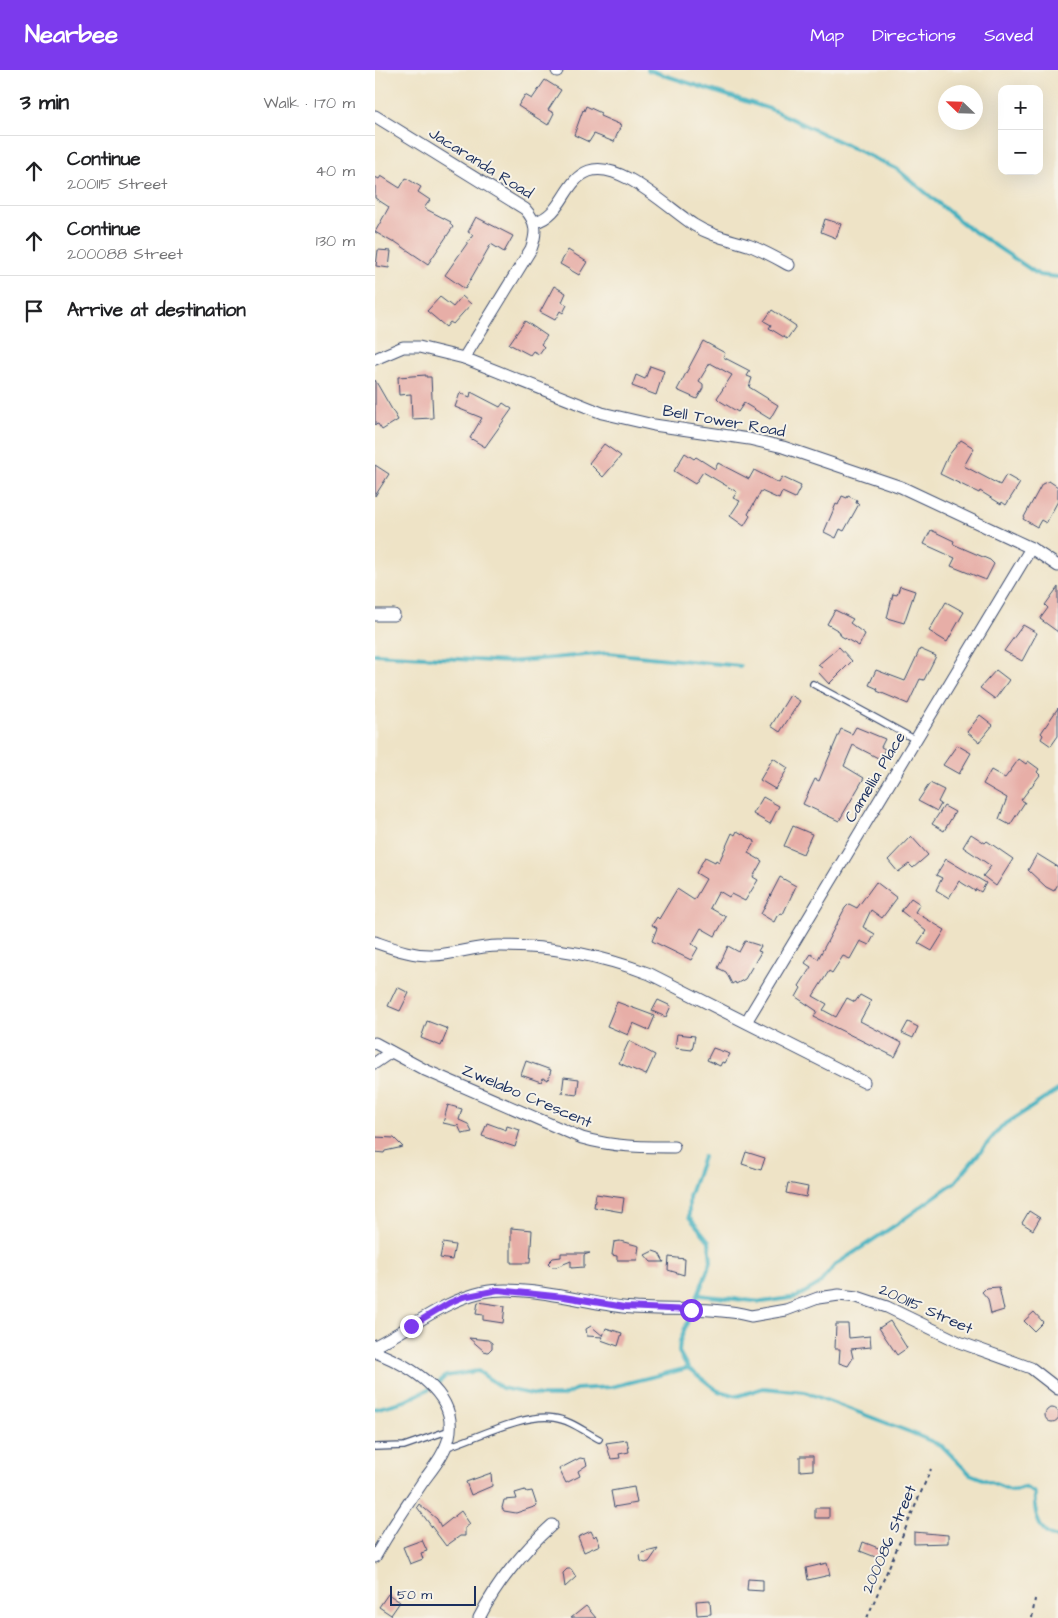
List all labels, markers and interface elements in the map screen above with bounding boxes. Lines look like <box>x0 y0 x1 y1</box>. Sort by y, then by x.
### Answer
text: Nearbee <box>25 18 118 52</box>
text: Map <box>810 23 844 48</box>
text: Directions <box>872 23 956 48</box>
text: Saved <box>984 23 1033 48</box>
north arrow <box>938 85 983 130</box>
map controls <box>998 85 1043 175</box>
button: + <box>998 85 1043 130</box>
text: 3 min <box>20 88 69 117</box>
text: Walk · 170 m <box>264 92 355 114</box>
street label: Jacaranda Road <box>425 122 537 204</box>
button: − <box>998 130 1043 175</box>
text: Continue <box>67 146 141 173</box>
icon: ahead <box>20 157 48 185</box>
text: 40 m <box>315 160 355 182</box>
text: 200115 Street <box>67 173 168 195</box>
text: Continue <box>67 216 141 243</box>
icon: ahead <box>20 227 48 255</box>
text: 130 m <box>316 230 355 252</box>
text: 200088 Street <box>67 243 183 265</box>
icon: arrive <box>20 297 48 325</box>
text: Arrive at destination <box>67 297 246 324</box>
street label: Bell Tower Road <box>661 399 787 443</box>
street label: Camellia Place <box>839 727 911 826</box>
street label: Zwelabo Crescent <box>459 1059 596 1134</box>
street label: 200115 Street <box>876 1279 977 1340</box>
route start <box>680 1299 703 1322</box>
route end <box>400 1315 423 1338</box>
street label: 200086 Street <box>856 1481 922 1597</box>
scale bar <box>390 1583 476 1606</box>
text: 50 m <box>397 1585 432 1605</box>

